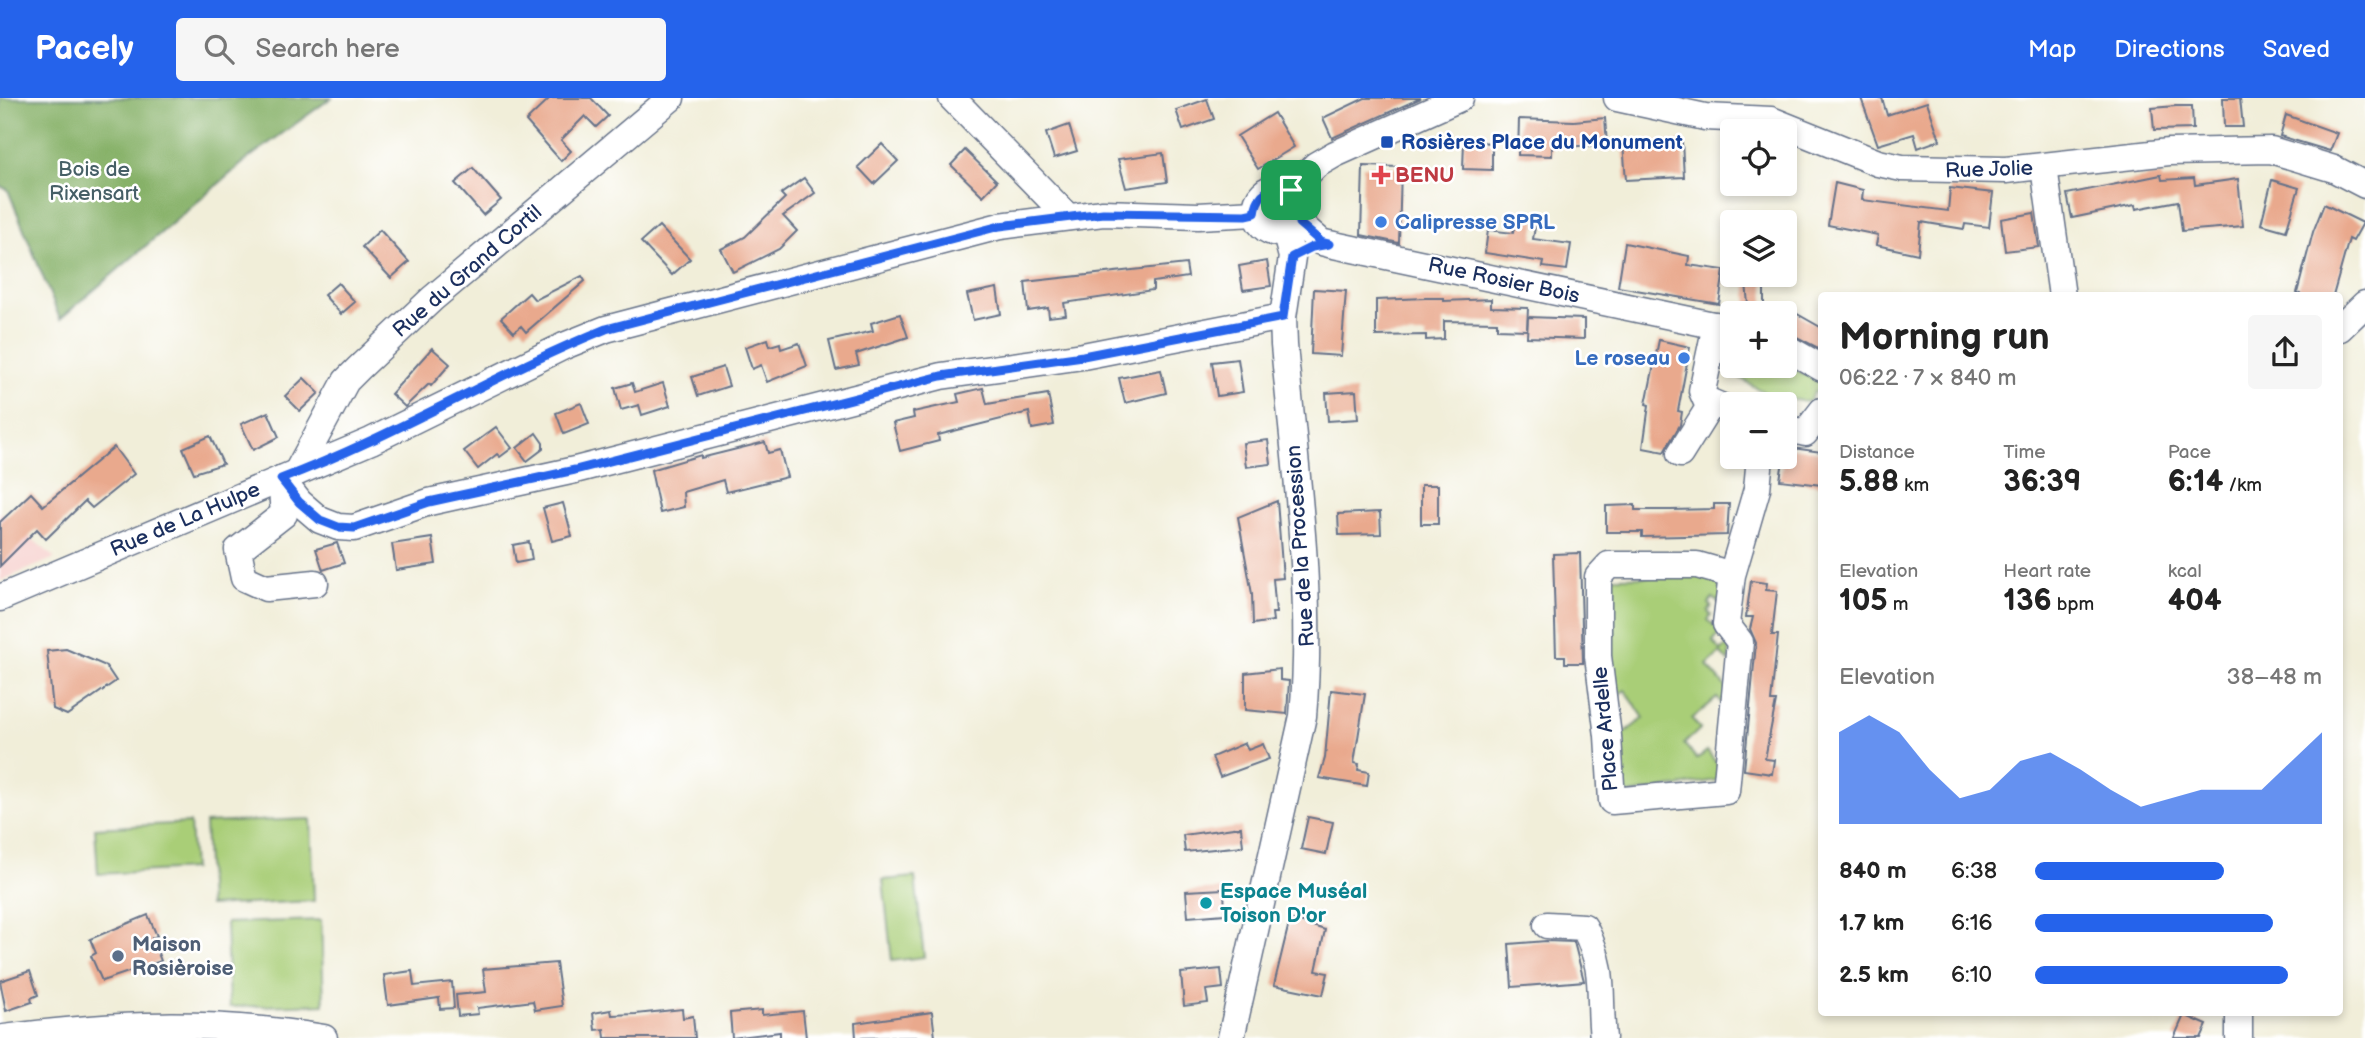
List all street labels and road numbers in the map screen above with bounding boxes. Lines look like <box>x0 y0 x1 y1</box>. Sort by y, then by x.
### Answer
street label: Rue Jolie <box>1945 155 2034 184</box>
street label: Rue du Grand Cortil <box>388 200 547 343</box>
street label: Rue Rosier Bois <box>1426 252 1582 309</box>
street label: Rue de la Procession <box>1281 444 1320 648</box>
street label: Rue de La Hulpe <box>107 477 264 562</box>
street label: Place Ardelle <box>1588 666 1623 792</box>

